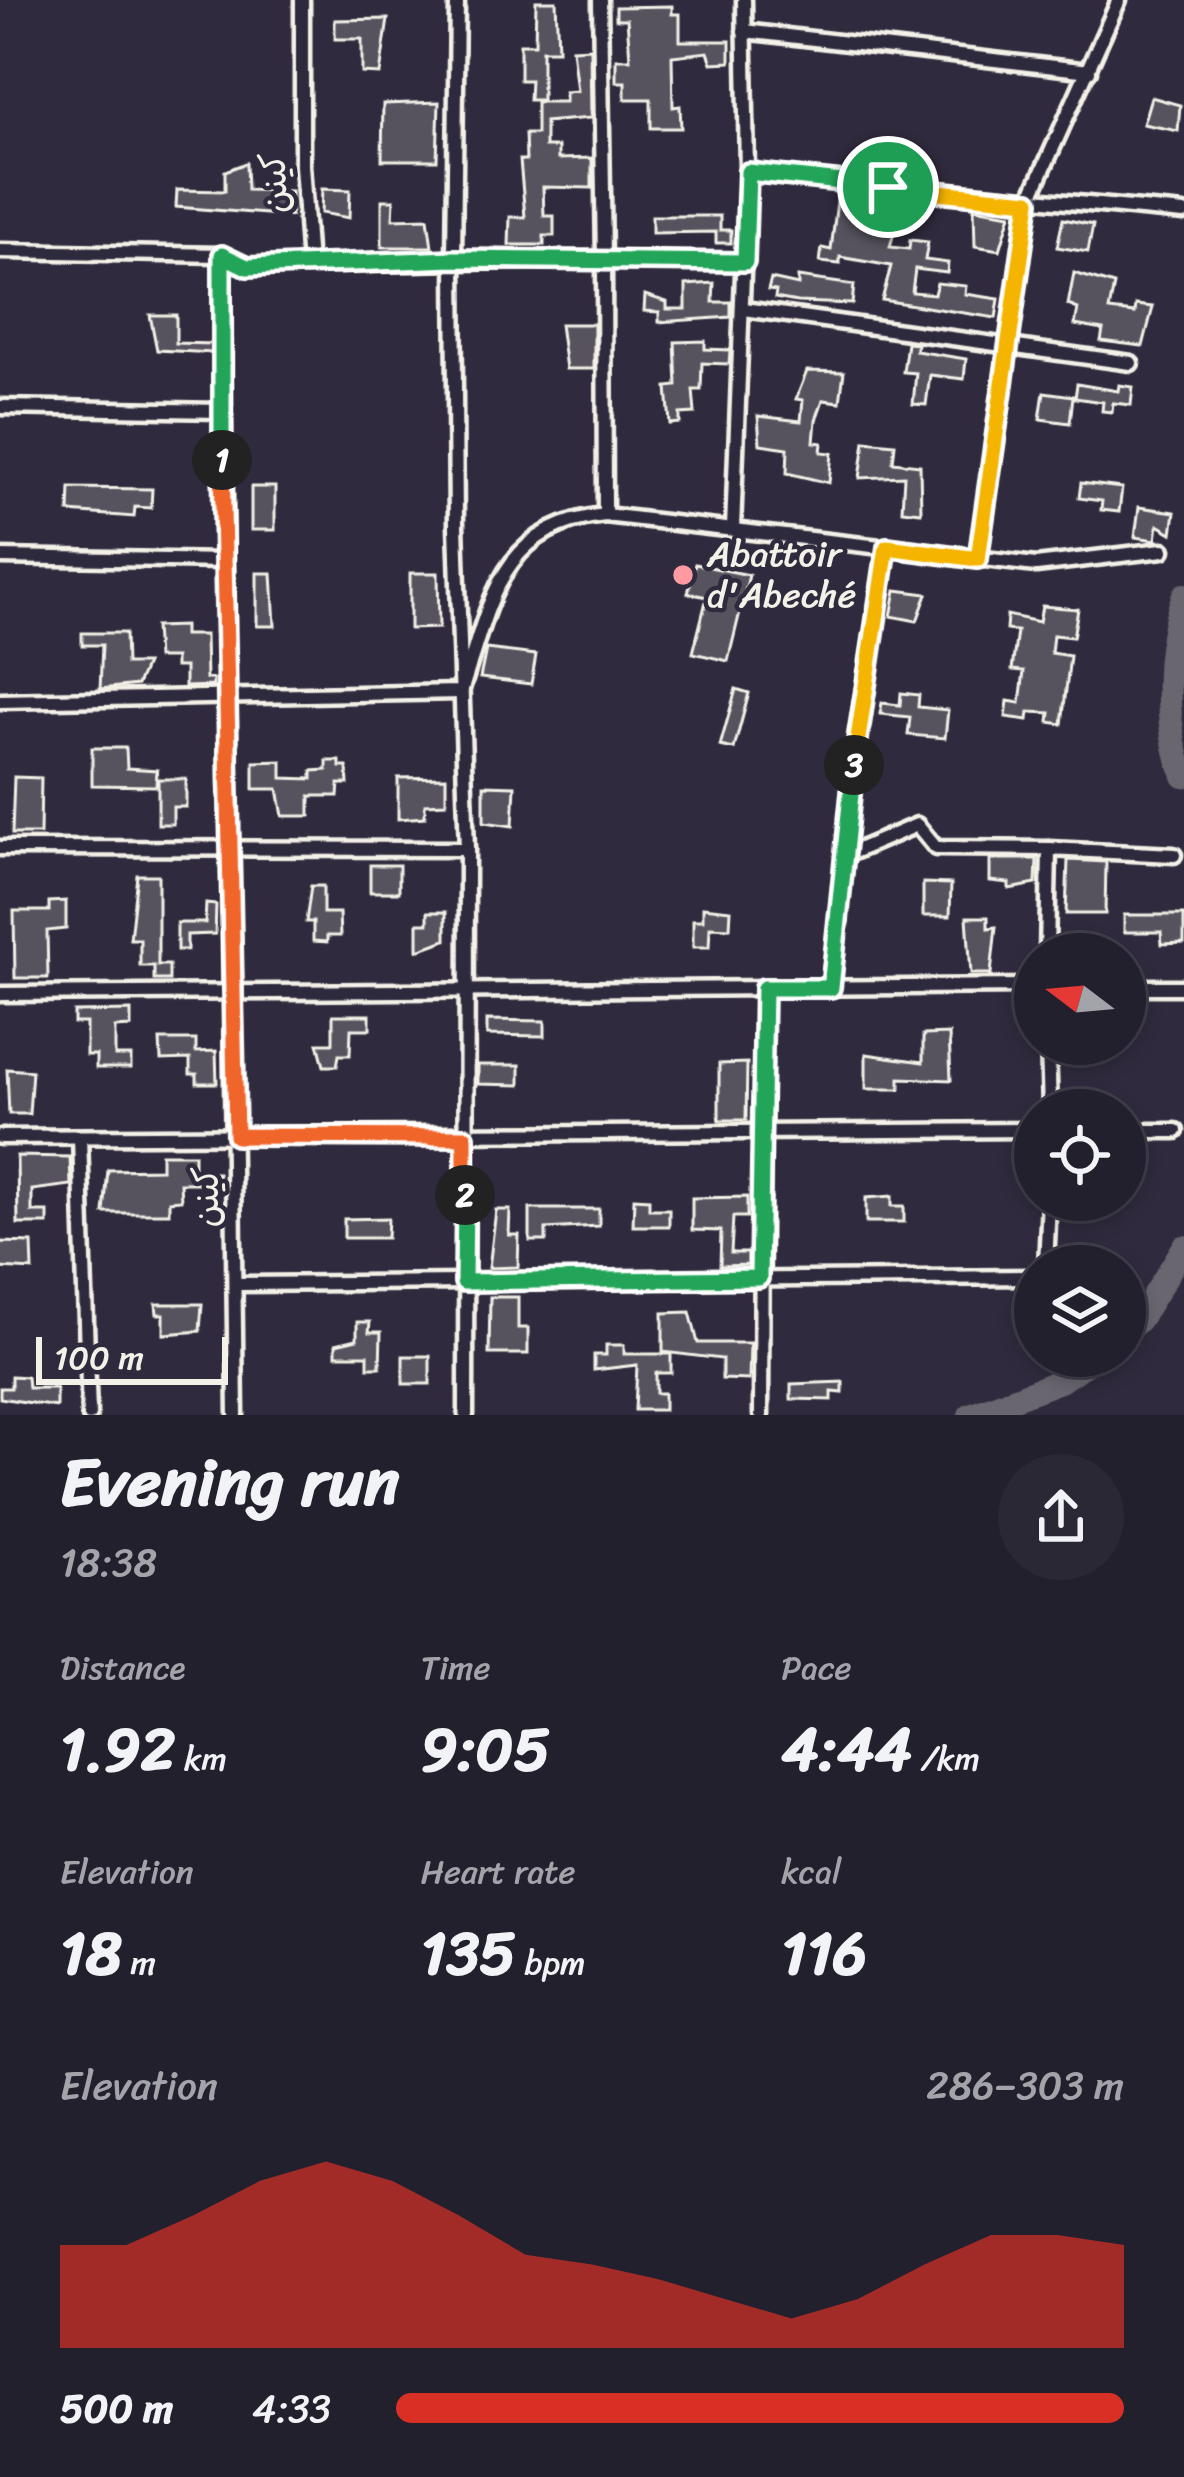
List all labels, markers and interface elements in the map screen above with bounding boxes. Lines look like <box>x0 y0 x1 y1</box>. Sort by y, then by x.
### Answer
pin <box>837 136 939 238</box>
street label: كينن <box>240 151 308 215</box>
icon: arrive <box>855 154 921 220</box>
pin: 1 <box>192 430 252 490</box>
text: 1 <box>215 431 229 489</box>
place label: Abattoir d'Abeché <box>706 522 856 627</box>
marker: Abattoir d'Abeché <box>670 562 696 588</box>
pin: 3 <box>824 735 884 795</box>
text: 3 <box>845 736 863 794</box>
north arrow <box>1014 933 1146 1065</box>
map controls <box>1014 933 1146 1377</box>
button: locate <box>1014 1089 1146 1221</box>
pin: 2 <box>435 1165 495 1225</box>
street label: كينن <box>174 1166 238 1228</box>
text: 2 <box>455 1166 475 1224</box>
button: layers <box>1014 1245 1146 1377</box>
text: 100 m <box>54 1329 144 1387</box>
scale bar <box>36 1331 228 1384</box>
text: Evening run <box>60 1424 400 1541</box>
button: share <box>998 1454 1124 1580</box>
text: 18:38 <box>60 1528 157 1597</box>
text: Distance <box>60 1639 185 1697</box>
text: Time <box>421 1639 490 1697</box>
text: Pace <box>781 1639 851 1697</box>
text: 1.92 <box>60 1697 175 1803</box>
text: 9:05 <box>421 1697 550 1803</box>
text: 4:44 <box>781 1697 912 1803</box>
text: km <box>175 1730 227 1788</box>
text: /km <box>912 1730 980 1788</box>
text: Elevation <box>60 1843 194 1901</box>
text: Heart rate <box>421 1843 576 1901</box>
text: kcal <box>781 1843 841 1901</box>
text: 18 <box>60 1901 122 2007</box>
text: 135 <box>421 1901 516 2007</box>
text: 116 <box>781 1901 867 2007</box>
text: m <box>122 1934 156 1992</box>
text: bpm <box>516 1934 585 1992</box>
text: Elevation <box>60 2051 218 2120</box>
text: 286–303 m <box>926 2051 1124 2120</box>
text: 500 m <box>60 2374 173 2443</box>
text: 4:33 <box>252 2374 331 2443</box>

